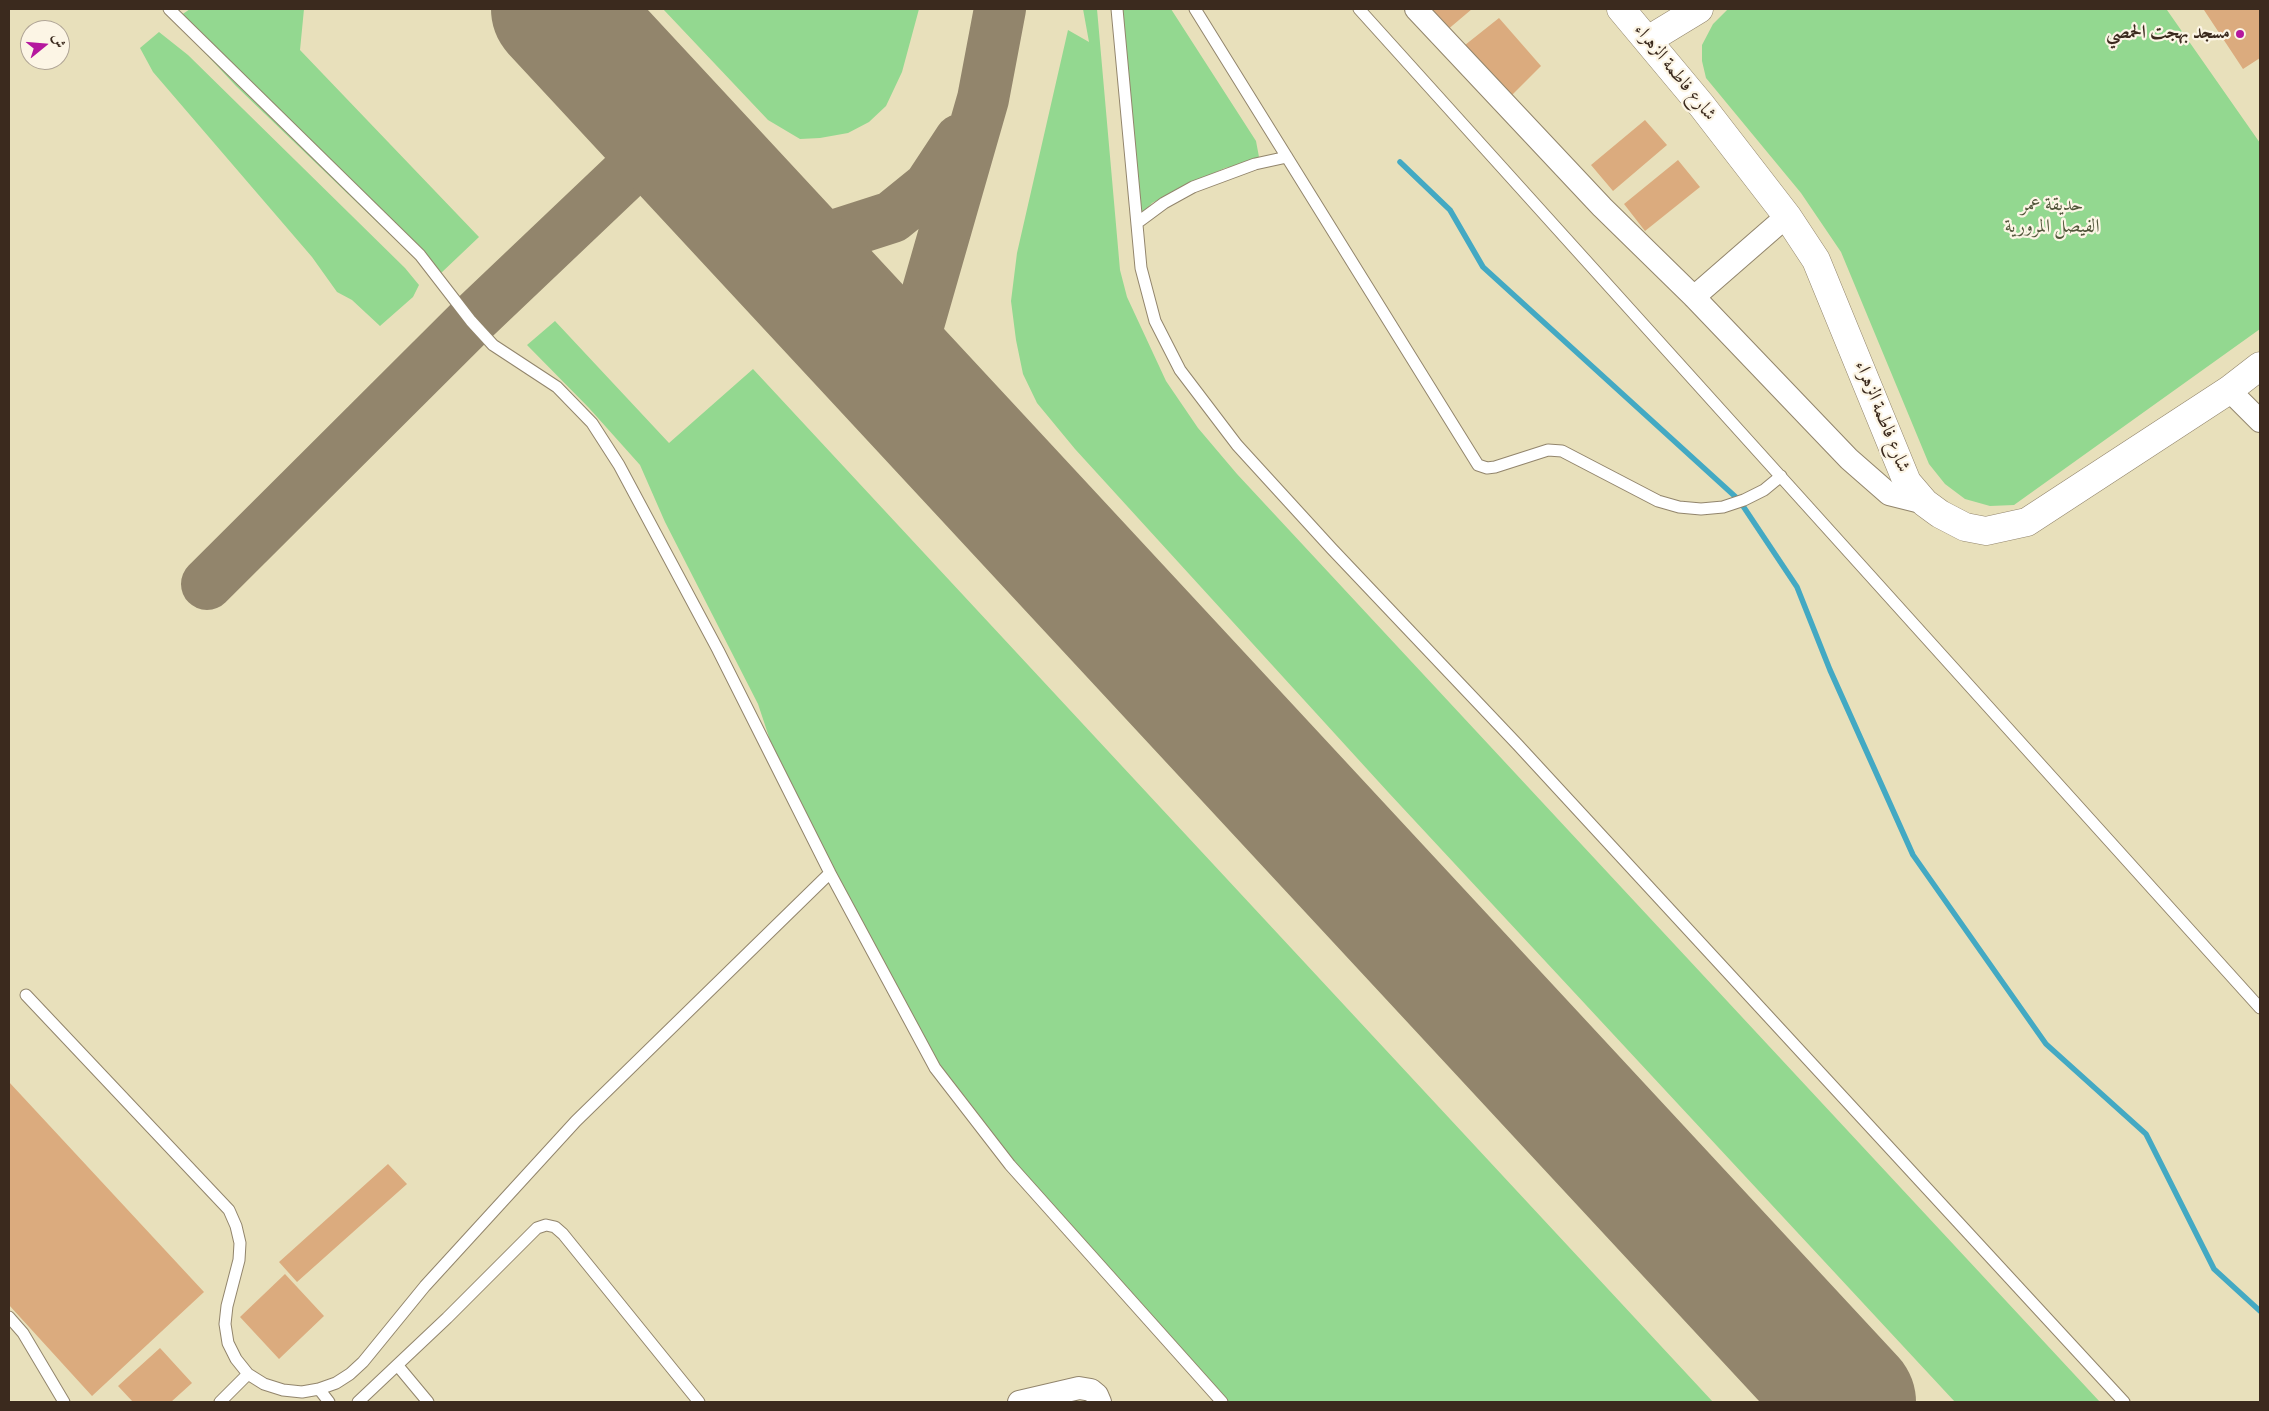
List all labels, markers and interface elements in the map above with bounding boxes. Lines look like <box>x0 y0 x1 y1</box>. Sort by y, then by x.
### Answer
north arrow <box>20 20 70 70</box>
street label: شارع فاطمة الزهراء <box>1628 20 1720 126</box>
place label: مسجد بهجت الحمصي <box>2106 23 2230 45</box>
marker: مسجد بهجت الحمصي <box>2234 28 2246 40</box>
text: ش <box>48 32 69 50</box>
park label: حديقة عمر الفيصل المرورية <box>2004 195 2100 239</box>
street label: شارع فاطمة الزهراء <box>1848 358 1914 476</box>

